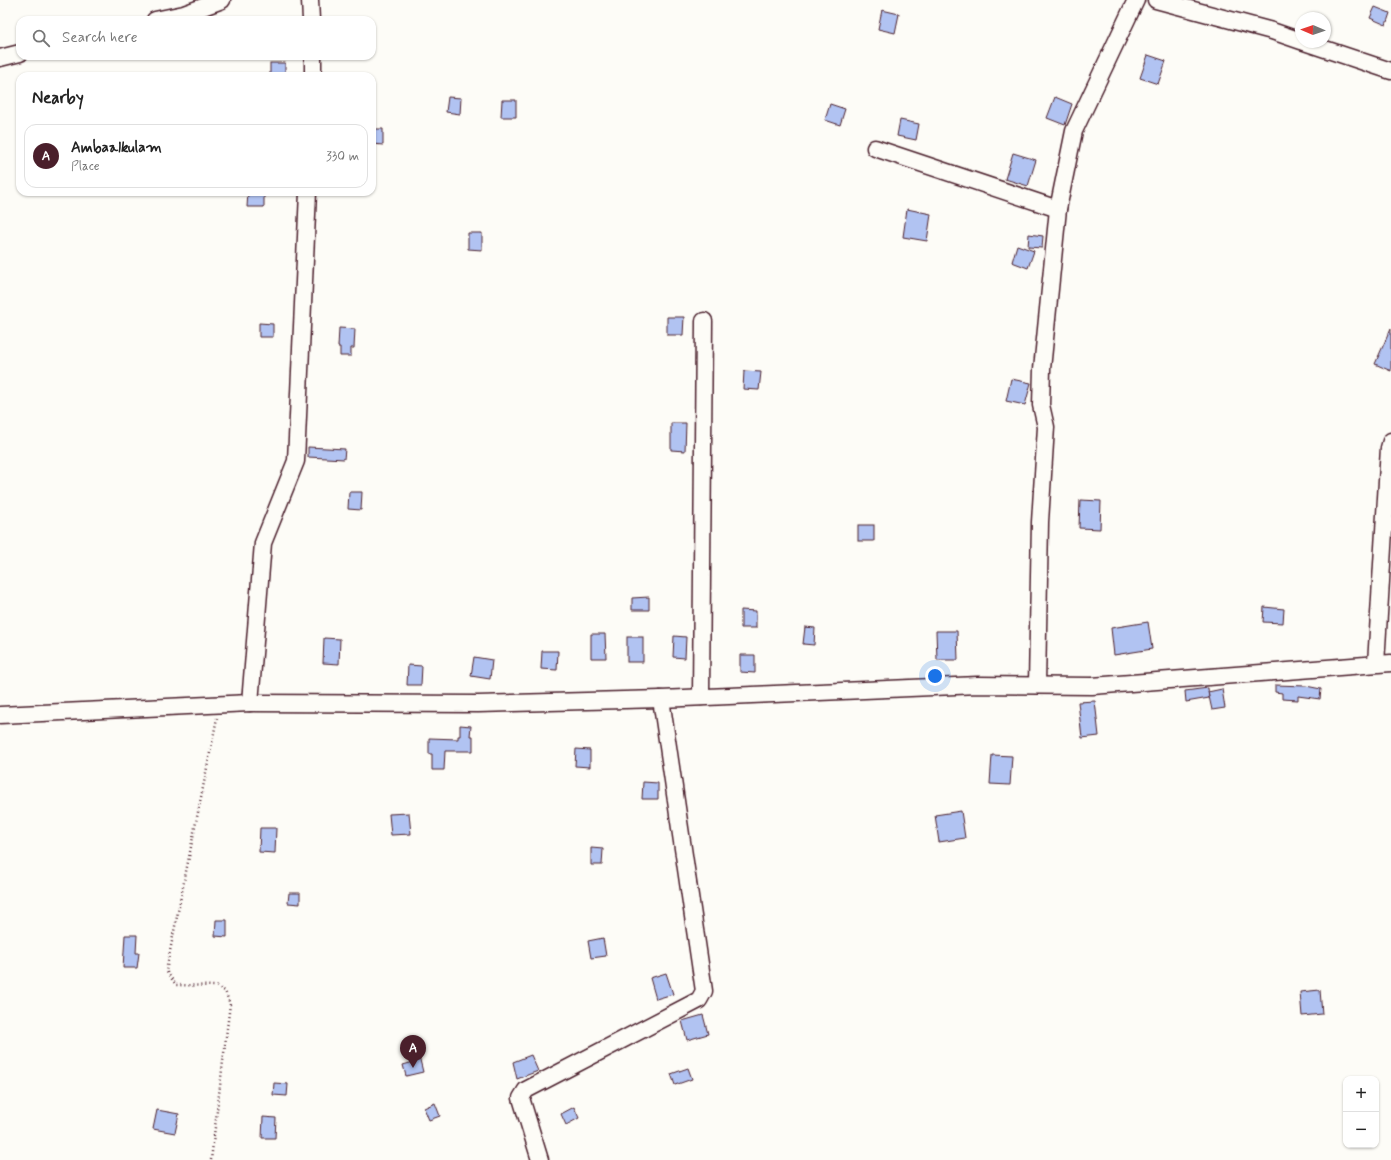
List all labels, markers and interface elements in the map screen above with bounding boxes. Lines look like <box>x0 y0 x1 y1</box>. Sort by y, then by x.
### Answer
north arrow <box>1295 12 1331 48</box>
search box <box>16 16 376 60</box>
icon: search <box>30 27 52 49</box>
text: Search here <box>62 28 138 48</box>
text: Nearby <box>32 87 84 109</box>
text: Ambaalkulam <box>71 138 162 158</box>
text: A <box>42 148 50 165</box>
text: 330 m <box>326 148 359 165</box>
text: Place <box>71 158 100 175</box>
your location <box>925 666 945 686</box>
pin: A <box>400 1035 426 1068</box>
map controls <box>1343 1076 1379 1148</box>
button: + <box>1343 1076 1379 1112</box>
button: − <box>1343 1112 1379 1148</box>

